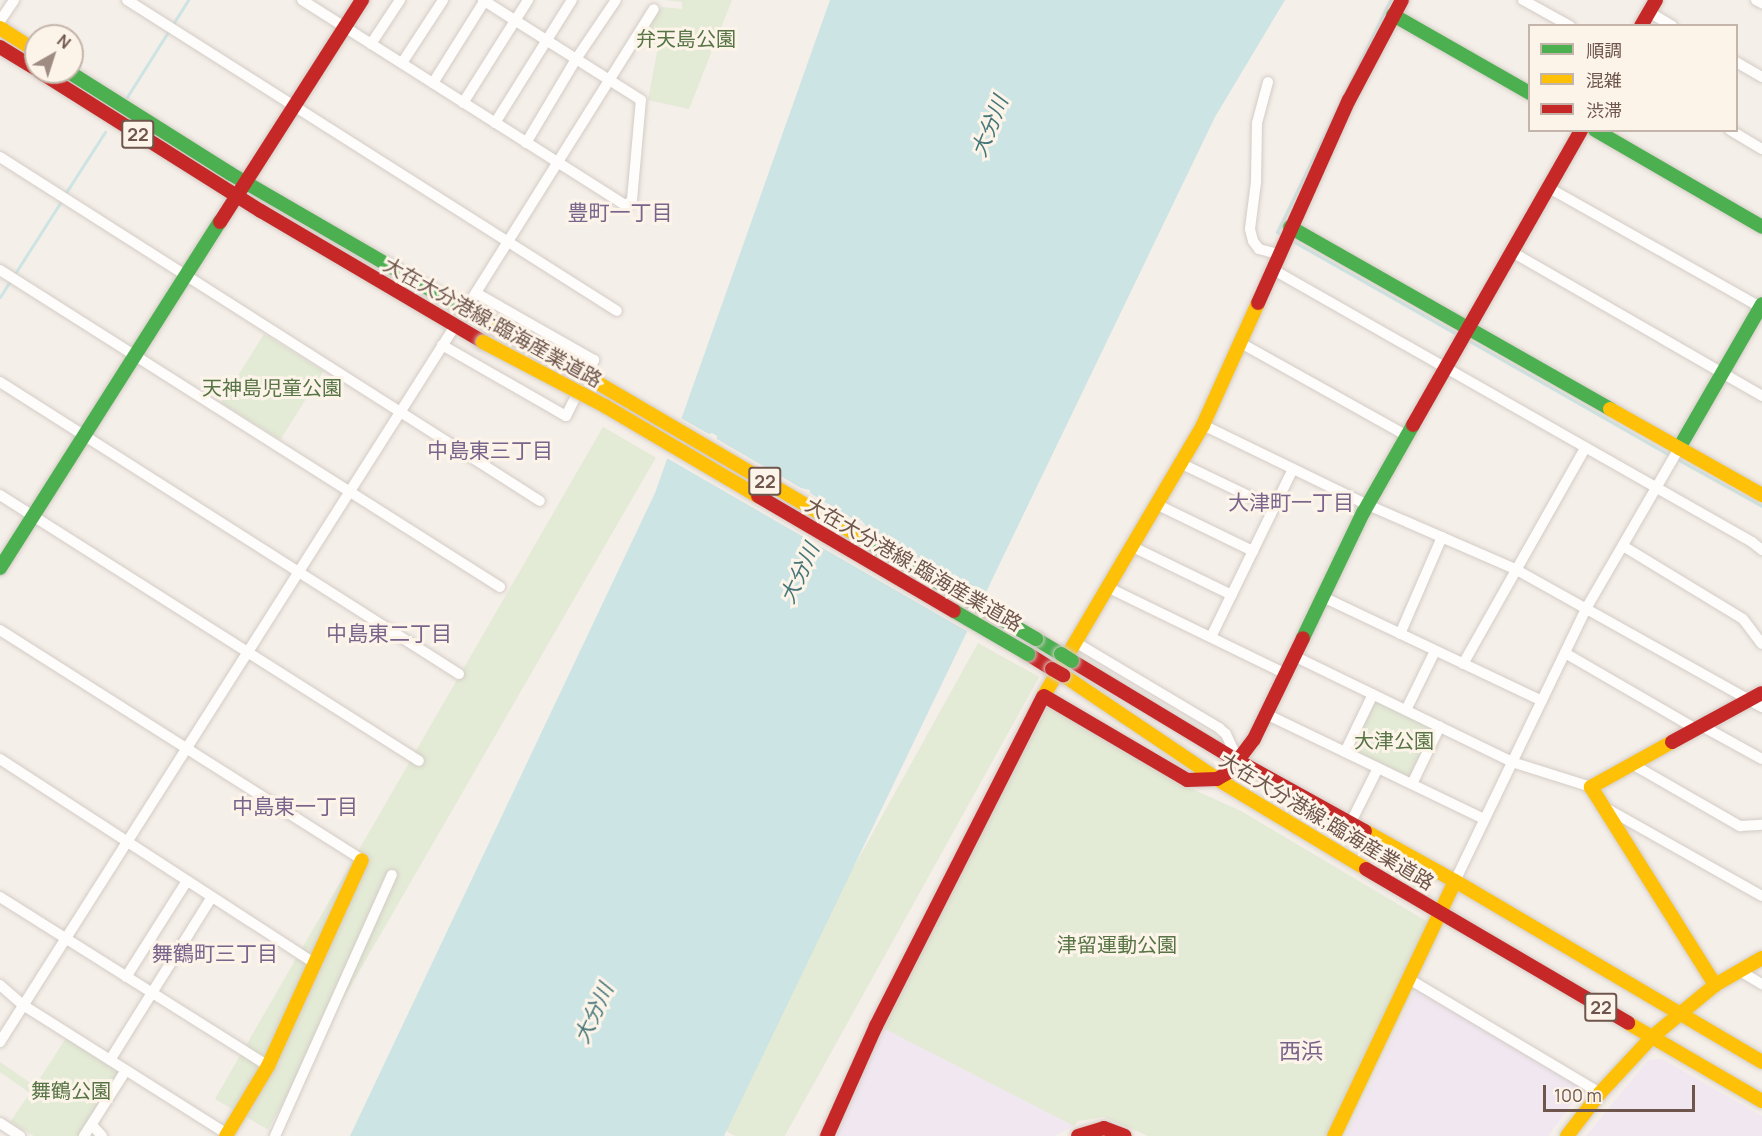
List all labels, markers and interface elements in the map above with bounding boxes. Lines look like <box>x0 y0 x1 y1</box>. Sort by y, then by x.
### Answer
north arrow <box>24 24 84 84</box>
legend <box>1528 24 1738 132</box>
park label: 弁天島公園 <box>636 26 736 50</box>
text: N <box>53 29 75 54</box>
text: 順調 <box>1586 38 1622 62</box>
text: 混雑 <box>1586 68 1622 92</box>
water label: 大分川 <box>966 92 1012 160</box>
text: 渋滞 <box>1586 98 1622 122</box>
road number: 22 <box>120 119 156 149</box>
district label: 豊町一丁目 <box>568 199 672 225</box>
street label: 大在大分港線;臨海産業道路 <box>380 252 606 392</box>
park label: 天神島児童公園 <box>202 375 342 399</box>
district label: 中島東三丁目 <box>427 437 553 463</box>
road number: 22 <box>747 466 783 496</box>
district label: 大津町一丁目 <box>1228 489 1354 515</box>
street label: 大在大分港線;臨海産業道路 <box>801 492 1027 636</box>
water label: 大分川 <box>774 539 824 607</box>
district label: 中島東二丁目 <box>326 620 452 646</box>
park label: 大津公園 <box>1354 728 1434 752</box>
street label: 大在大分港線;臨海産業道路 <box>1215 747 1439 895</box>
district label: 中島東一丁目 <box>232 793 358 819</box>
park label: 津留運動公園 <box>1057 932 1177 956</box>
district label: 舞鶴町三丁目 <box>152 940 278 966</box>
water label: 大分川 <box>568 979 618 1047</box>
road number: 22 <box>1583 992 1619 1022</box>
district label: 西浜 <box>1279 1039 1323 1065</box>
scale bar <box>1546 1073 1698 1111</box>
park label: 舞鶴公園 <box>31 1078 111 1102</box>
text: 100 m <box>1554 1083 1602 1107</box>

